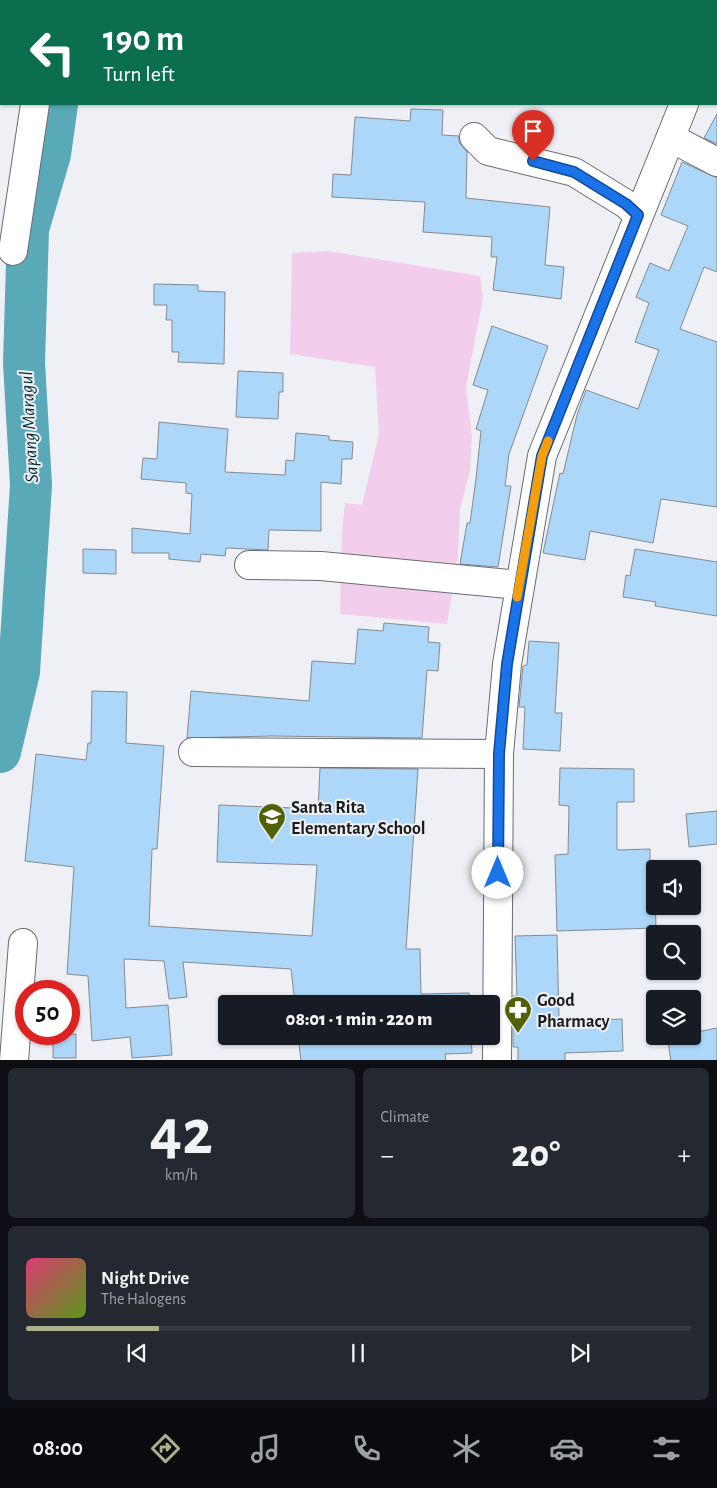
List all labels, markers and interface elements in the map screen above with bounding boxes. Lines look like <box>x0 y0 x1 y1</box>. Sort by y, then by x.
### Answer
icon: left <box>20 20 85 85</box>
text: 190 m <box>103 22 184 57</box>
text: Turn left <box>103 63 175 85</box>
pin <box>512 110 554 161</box>
icon: arrive <box>519 117 547 145</box>
water label: Sapang Maragul <box>17 370 42 483</box>
place label: Santa Rita Elementary School <box>291 799 426 838</box>
school or university icon: Santa Rita Elementary School <box>257 802 287 841</box>
position arrow <box>471 846 523 898</box>
map controls <box>646 860 701 1045</box>
button: sound <box>646 860 701 915</box>
button: search <box>646 925 701 980</box>
speed limit sign: 50 <box>15 980 80 1045</box>
button: layers <box>646 990 701 1045</box>
place label: Good Pharmacy <box>537 992 610 1031</box>
pharmacy icon: Good Pharmacy <box>503 995 533 1034</box>
text: 08:01 · 1 min · 220 m <box>286 1010 432 1029</box>
text: 42 <box>150 1101 213 1166</box>
text: Climate <box>381 1109 429 1125</box>
text: 20° <box>511 1136 560 1174</box>
text: − <box>381 1142 394 1170</box>
text: + <box>678 1142 691 1170</box>
text: km/h <box>165 1167 198 1183</box>
text: Night Drive <box>101 1269 189 1288</box>
text: The Halogens <box>101 1291 186 1307</box>
icon: previous <box>123 1339 151 1367</box>
icon: pause <box>344 1339 372 1367</box>
icon: next <box>566 1339 594 1367</box>
icon: directions <box>148 1431 183 1466</box>
icon: music <box>248 1431 283 1466</box>
icon: phone <box>349 1431 384 1466</box>
icon: climate <box>449 1431 484 1466</box>
icon: car <box>549 1431 584 1466</box>
icon: filters <box>649 1431 684 1466</box>
text: 08:00 <box>33 1437 83 1459</box>

